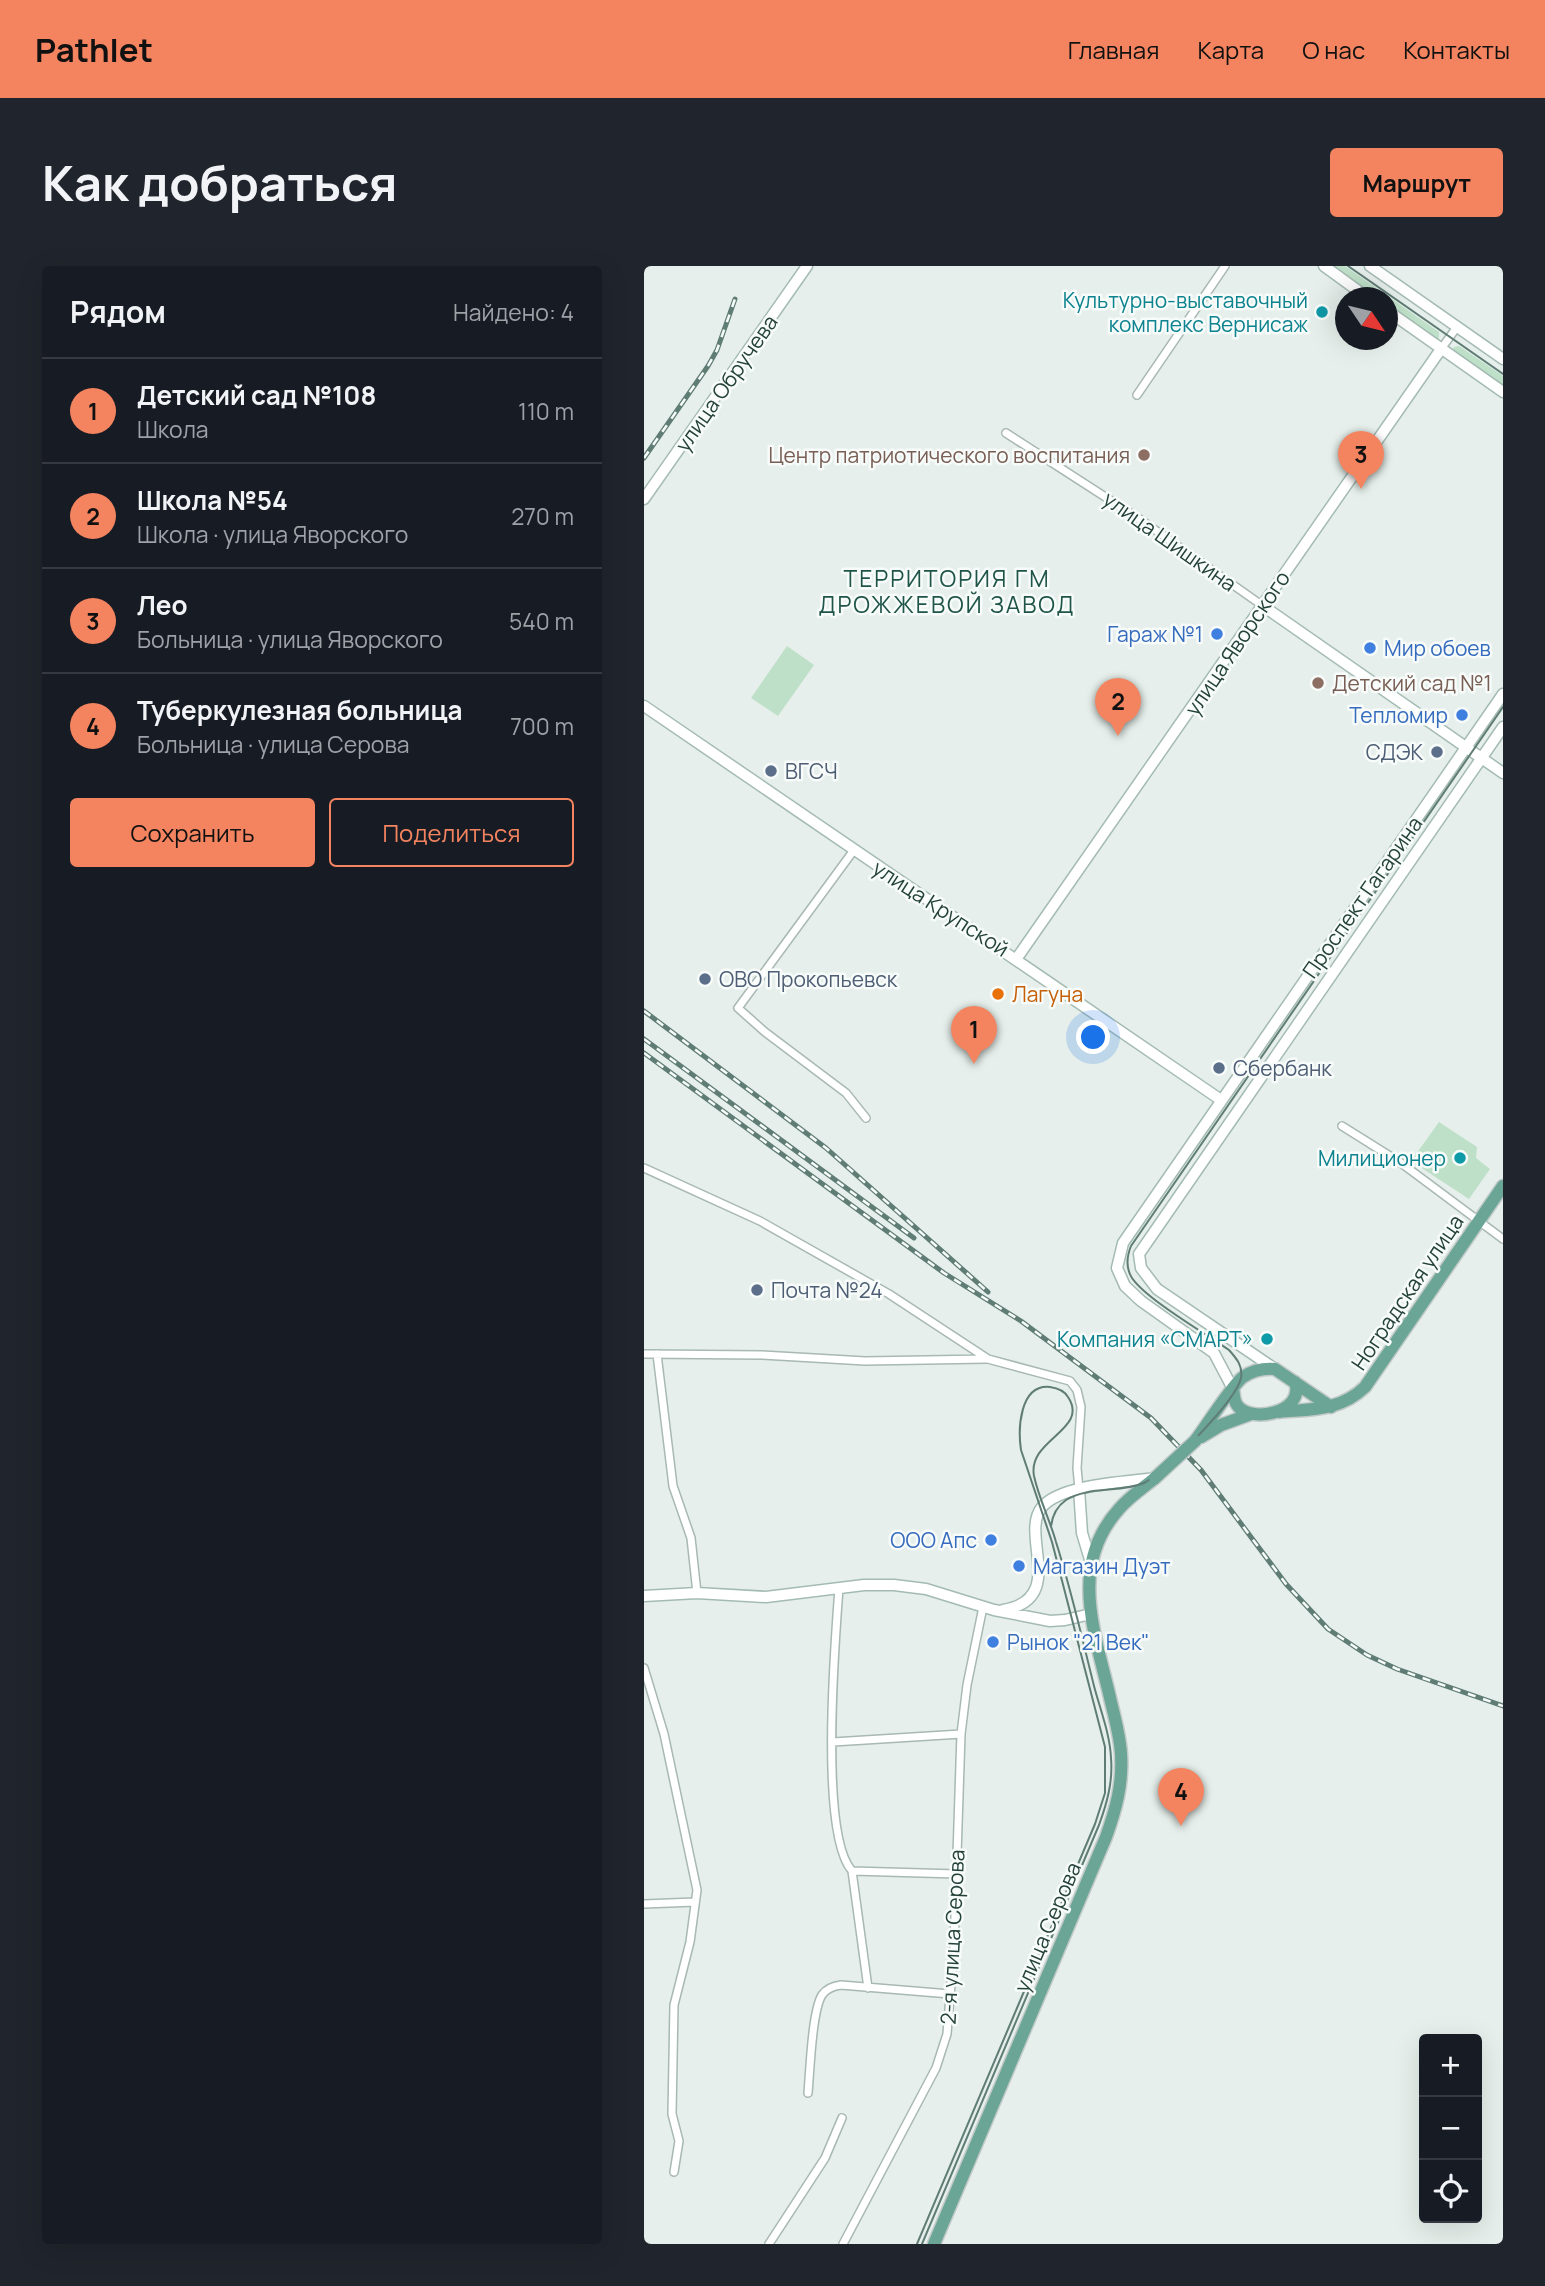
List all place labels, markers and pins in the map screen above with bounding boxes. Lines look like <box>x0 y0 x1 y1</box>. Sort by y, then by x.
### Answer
place label: Культурно-выставочный комплекс Вернисаж <box>1063 286 1308 338</box>
marker: Культурно-выставочный комплекс Вернисаж <box>1314 304 1330 320</box>
pin: 3 <box>1338 431 1384 489</box>
place label: Центр патриотического воспитания <box>768 441 1130 469</box>
marker: Центр патриотического воспитания <box>1136 447 1152 463</box>
place label: Гараж №1 <box>1107 620 1203 648</box>
marker: Гараж №1 <box>1209 626 1225 642</box>
place label: Мир обоев <box>1384 634 1491 662</box>
marker: Мир обоев <box>1362 640 1378 656</box>
place label: Детский сад №1 <box>1332 669 1492 697</box>
marker: Детский сад №1 <box>1310 675 1326 691</box>
pin: 2 <box>1095 678 1141 736</box>
place label: Тепломир <box>1349 701 1448 729</box>
marker: Тепломир <box>1454 707 1470 723</box>
place label: СДЭК <box>1366 738 1424 766</box>
marker: СДЭК <box>1429 744 1445 760</box>
place label: ВГСЧ <box>785 757 838 785</box>
marker: ВГСЧ <box>763 763 779 779</box>
place label: ОВО Прокопьевск <box>719 965 898 993</box>
marker: ОВО Прокопьевск <box>697 971 713 987</box>
place label: Лагуна <box>1012 980 1083 1008</box>
marker: Лагуна <box>990 986 1006 1002</box>
pin: 1 <box>951 1006 997 1064</box>
place label: Сбербанк <box>1233 1054 1332 1082</box>
marker: Сбербанк <box>1211 1060 1227 1076</box>
place label: Милиционер <box>1318 1144 1446 1172</box>
marker: Милиционер <box>1452 1150 1468 1166</box>
place label: Почта №24 <box>771 1276 883 1304</box>
marker: Почта №24 <box>749 1282 765 1298</box>
place label: Компания «СМАРТ» <box>1057 1325 1253 1353</box>
marker: Компания «СМАРТ» <box>1259 1331 1275 1347</box>
place label: ООО Апс <box>890 1526 977 1554</box>
marker: ООО Апс <box>983 1532 999 1548</box>
place label: Магазин Дуэт <box>1033 1552 1171 1580</box>
marker: Магазин Дуэт <box>1011 1558 1027 1574</box>
place label: Рынок "21 Век" <box>1007 1628 1150 1656</box>
marker: Рынок "21 Век" <box>985 1634 1001 1650</box>
pin: 4 <box>1158 1768 1204 1826</box>

